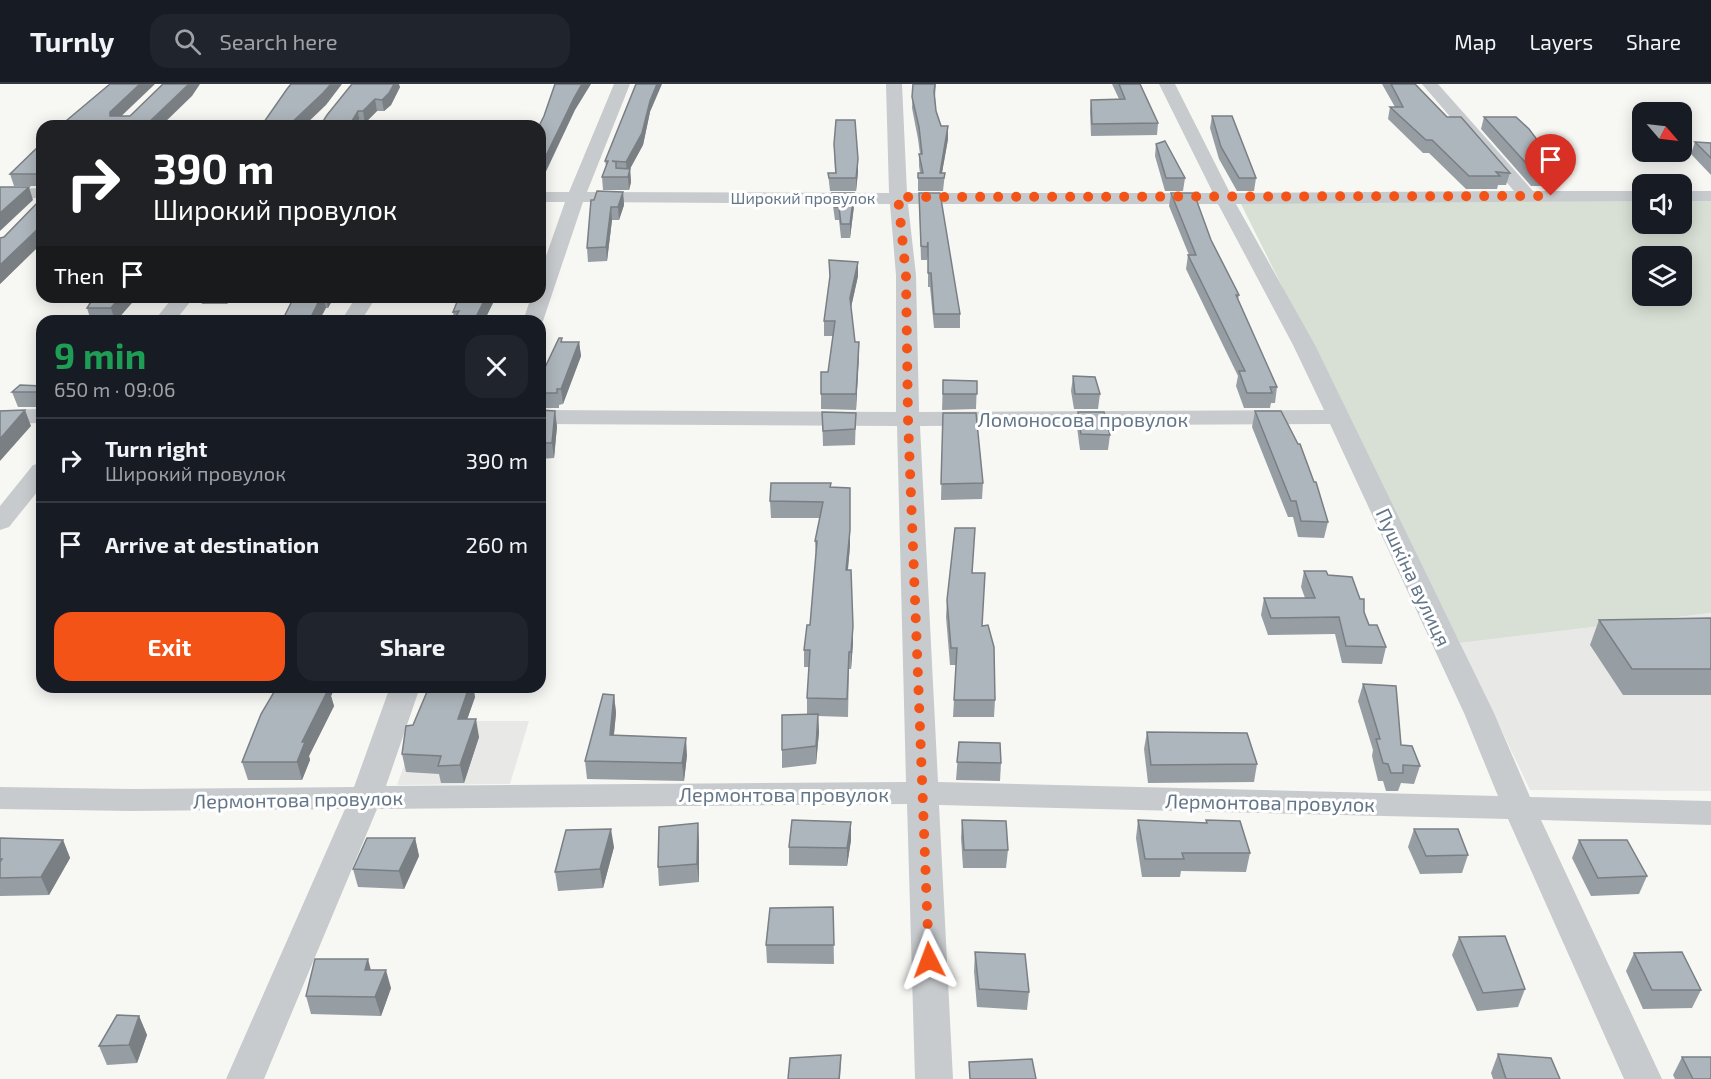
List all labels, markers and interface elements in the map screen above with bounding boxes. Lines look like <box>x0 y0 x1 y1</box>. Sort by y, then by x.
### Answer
search box <box>150 14 570 68</box>
text: Turnly <box>30 24 114 58</box>
icon: search <box>171 25 204 58</box>
text: Search here <box>219 28 338 54</box>
text: Map <box>1454 29 1496 54</box>
text: Layers <box>1529 29 1593 54</box>
text: Share <box>1626 29 1681 54</box>
north arrow <box>1632 102 1692 162</box>
map controls <box>1632 102 1692 306</box>
pin <box>1525 134 1576 196</box>
text: 390 m <box>153 142 274 192</box>
icon: arrive <box>1534 143 1567 176</box>
icon: right <box>54 144 132 222</box>
button: sound <box>1632 174 1692 234</box>
street label: Широкий провулок <box>731 188 876 208</box>
text: Широкий провулок <box>153 193 397 225</box>
button: layers <box>1632 246 1692 306</box>
icon: arrive <box>116 258 149 291</box>
text: Then <box>54 262 104 288</box>
text: 9 min <box>54 333 146 376</box>
button: close <box>465 335 528 398</box>
text: 650 m · 09:06 <box>54 377 176 401</box>
street label: Ломоносова провулок <box>978 407 1188 432</box>
text: Turn right <box>105 435 207 461</box>
icon: right <box>54 444 87 477</box>
text: 390 m <box>466 447 528 473</box>
text: Широкий провулок <box>105 461 286 485</box>
street label: Пушкіна вулиця <box>1371 504 1457 650</box>
icon: arrive <box>54 528 87 561</box>
text: Arrive at destination <box>105 531 319 557</box>
text: 260 m <box>466 531 528 557</box>
button: Exit <box>54 612 285 681</box>
button: Share <box>297 612 528 681</box>
street label: Лермонтова провулок <box>679 782 889 807</box>
street label: Лермонтова провулок <box>193 785 403 814</box>
street label: Лермонтова провулок <box>1165 788 1375 817</box>
position arrow <box>897 928 961 992</box>

